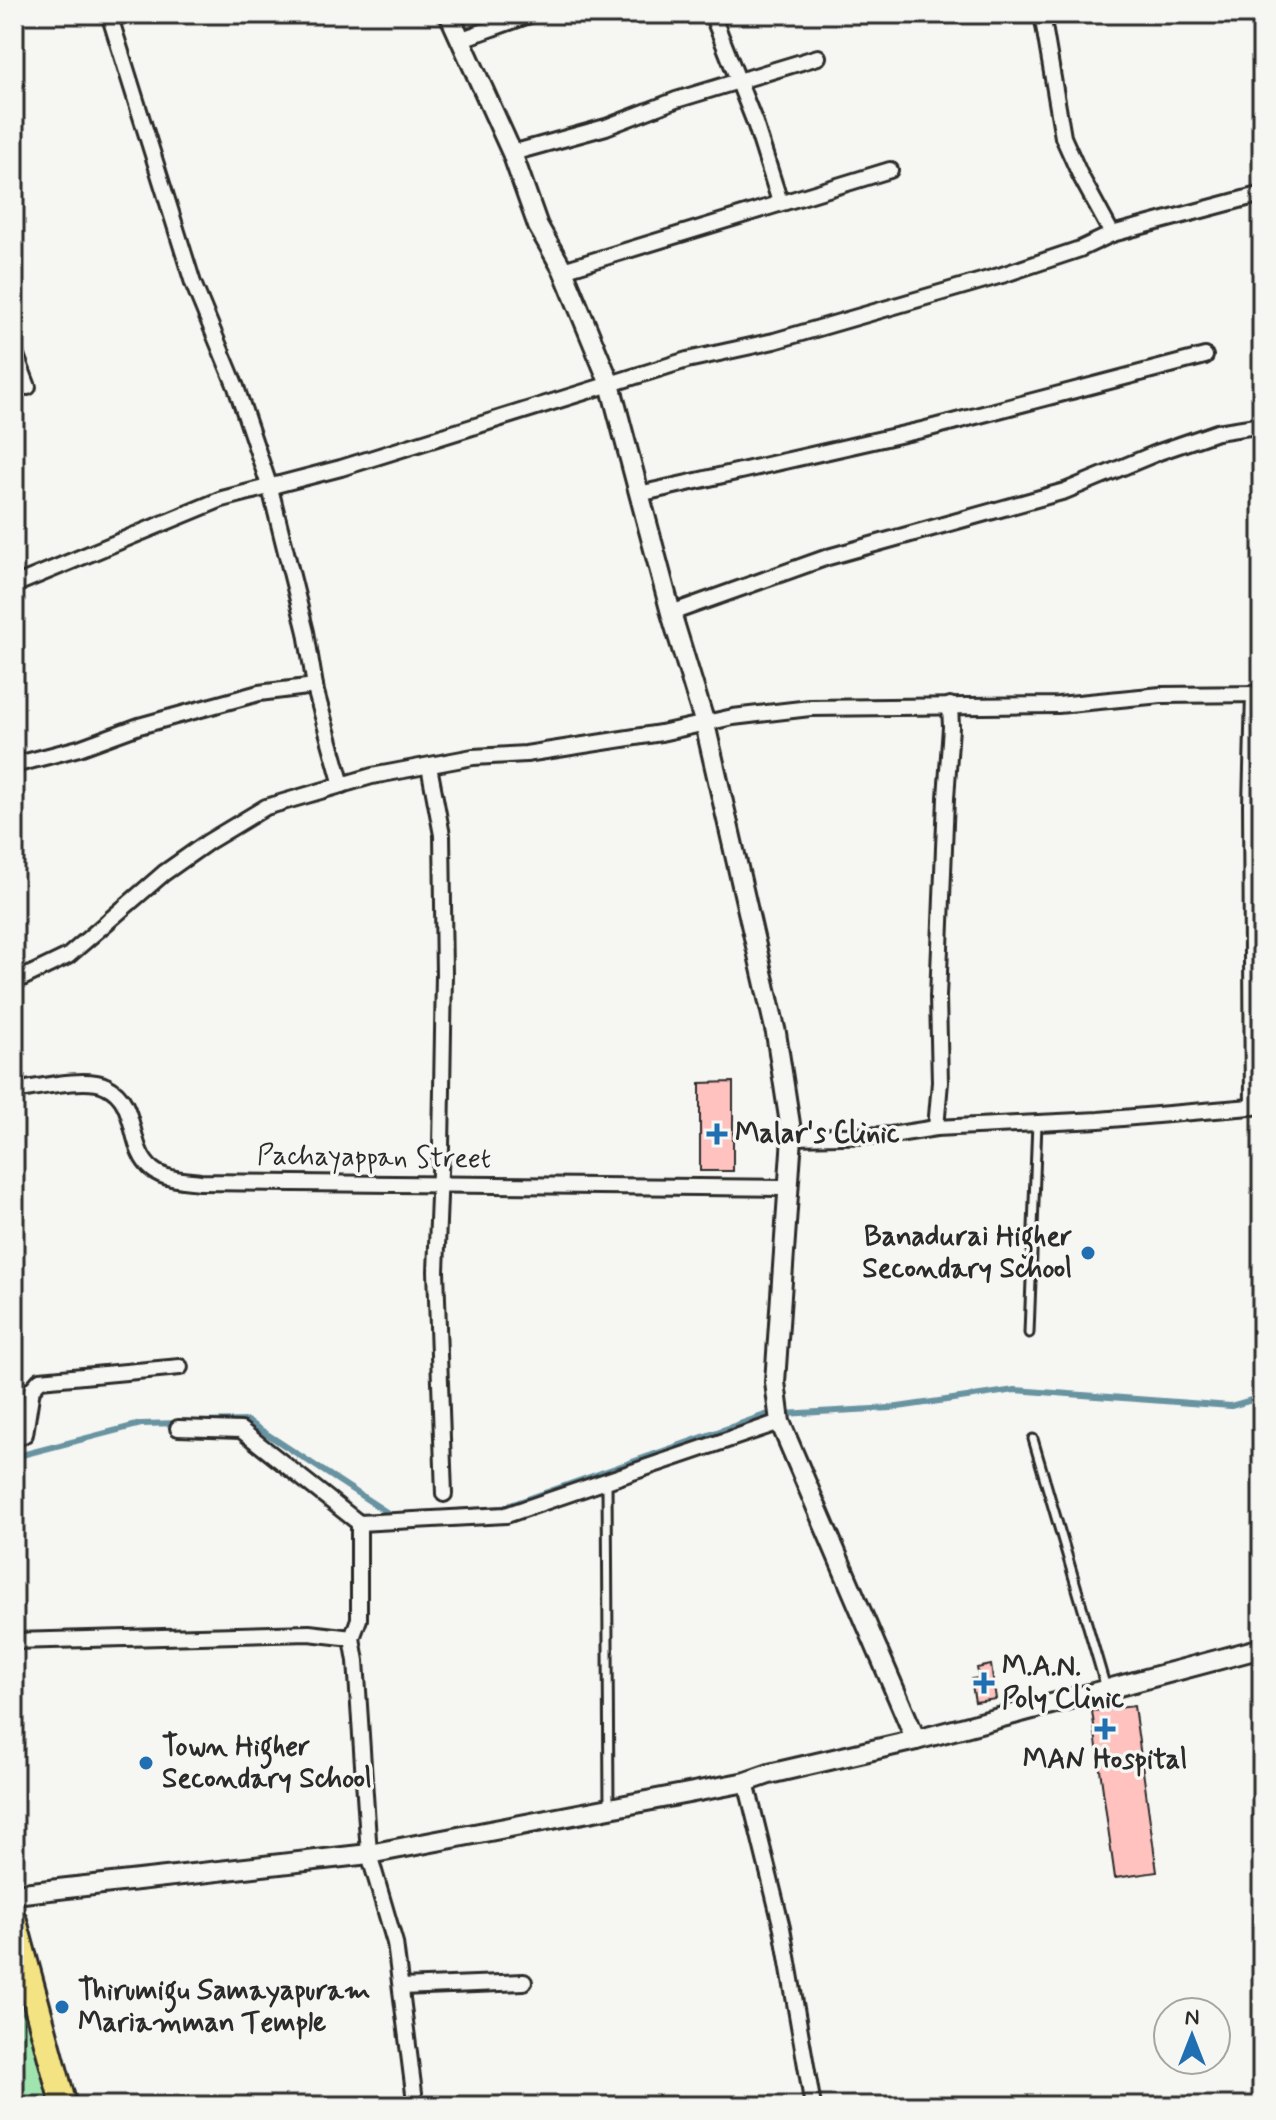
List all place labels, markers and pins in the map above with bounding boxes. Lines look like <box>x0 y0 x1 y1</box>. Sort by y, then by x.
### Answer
place label: Malar's Clinic <box>735 1116 900 1153</box>
marker: Malar's Clinic <box>706 1123 728 1145</box>
place label: Banadurai Higher Secondary School <box>862 1219 1072 1288</box>
marker: Banadurai Higher Secondary School <box>1079 1244 1097 1262</box>
place label: M.A.N. Poly Clinic <box>1002 1649 1124 1718</box>
marker: M.A.N. Poly Clinic <box>973 1672 995 1694</box>
marker: MAN Hospital <box>1094 1718 1116 1740</box>
place label: Town Higher Secondary School <box>162 1729 372 1798</box>
place label: MAN Hospital <box>1023 1742 1187 1779</box>
marker: Town Higher Secondary School <box>137 1754 155 1772</box>
place label: Thirumigu Samayapuram Mariamman Temple <box>78 1973 371 2042</box>
marker: Thirumigu Samayapuram Mariamman Temple <box>53 1998 71 2016</box>

